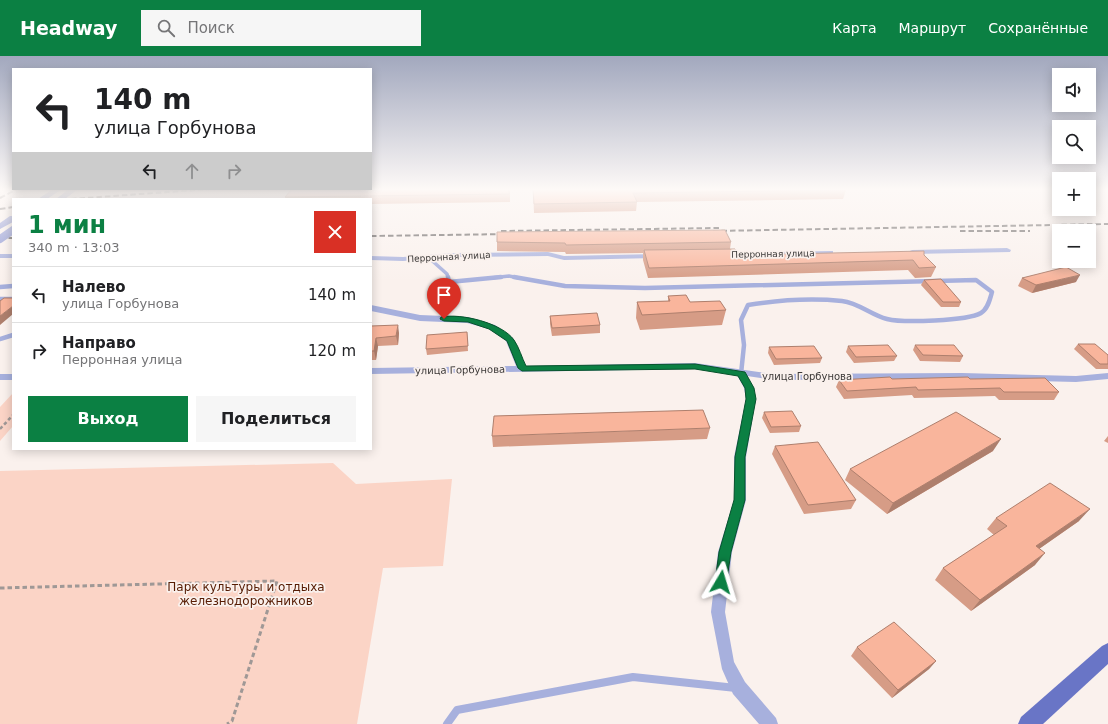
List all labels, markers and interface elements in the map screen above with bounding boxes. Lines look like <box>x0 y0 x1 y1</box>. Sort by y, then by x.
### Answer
search box <box>141 10 421 46</box>
text: Headway <box>20 17 117 39</box>
icon: search <box>155 17 177 39</box>
text: Поиск <box>187 19 235 37</box>
text: Карта <box>832 20 876 36</box>
text: Маршрут <box>898 20 966 36</box>
text: Сохранённые <box>988 20 1088 36</box>
map controls <box>1052 68 1096 268</box>
button: sound <box>1052 68 1096 112</box>
text: 140 m <box>94 83 191 116</box>
icon: left <box>28 84 80 136</box>
text: улица Горбунова <box>94 117 256 138</box>
button: search <box>1052 120 1096 164</box>
icon: left <box>139 160 161 182</box>
icon: ahead <box>181 160 203 182</box>
icon: right <box>223 160 245 182</box>
button: + <box>1052 172 1096 216</box>
text: 1 мин <box>28 211 106 239</box>
button: close <box>314 211 356 253</box>
button: − <box>1052 224 1096 268</box>
text: 340 m · 13:03 <box>28 240 119 255</box>
street label: Перронная улица <box>731 248 815 260</box>
street label: Перронная улица <box>407 250 491 264</box>
text: Налево <box>62 278 126 296</box>
pin <box>427 278 461 319</box>
icon: left <box>28 284 50 306</box>
icon: arrive <box>433 284 455 306</box>
text: 140 m <box>308 286 356 304</box>
text: улица Горбунова <box>62 296 179 311</box>
text: Направо <box>62 334 136 352</box>
icon: right <box>28 340 50 362</box>
text: 120 m <box>308 342 356 360</box>
text: Перронная улица <box>62 352 182 367</box>
street label: улица Горбунова <box>415 364 505 376</box>
street label: улица Горбунова <box>762 371 852 382</box>
button: Выход <box>28 396 188 442</box>
button: Поделиться <box>196 396 356 442</box>
position arrow <box>700 561 742 603</box>
park label: Парк культуры и отдыха железнодорожников <box>167 580 325 608</box>

